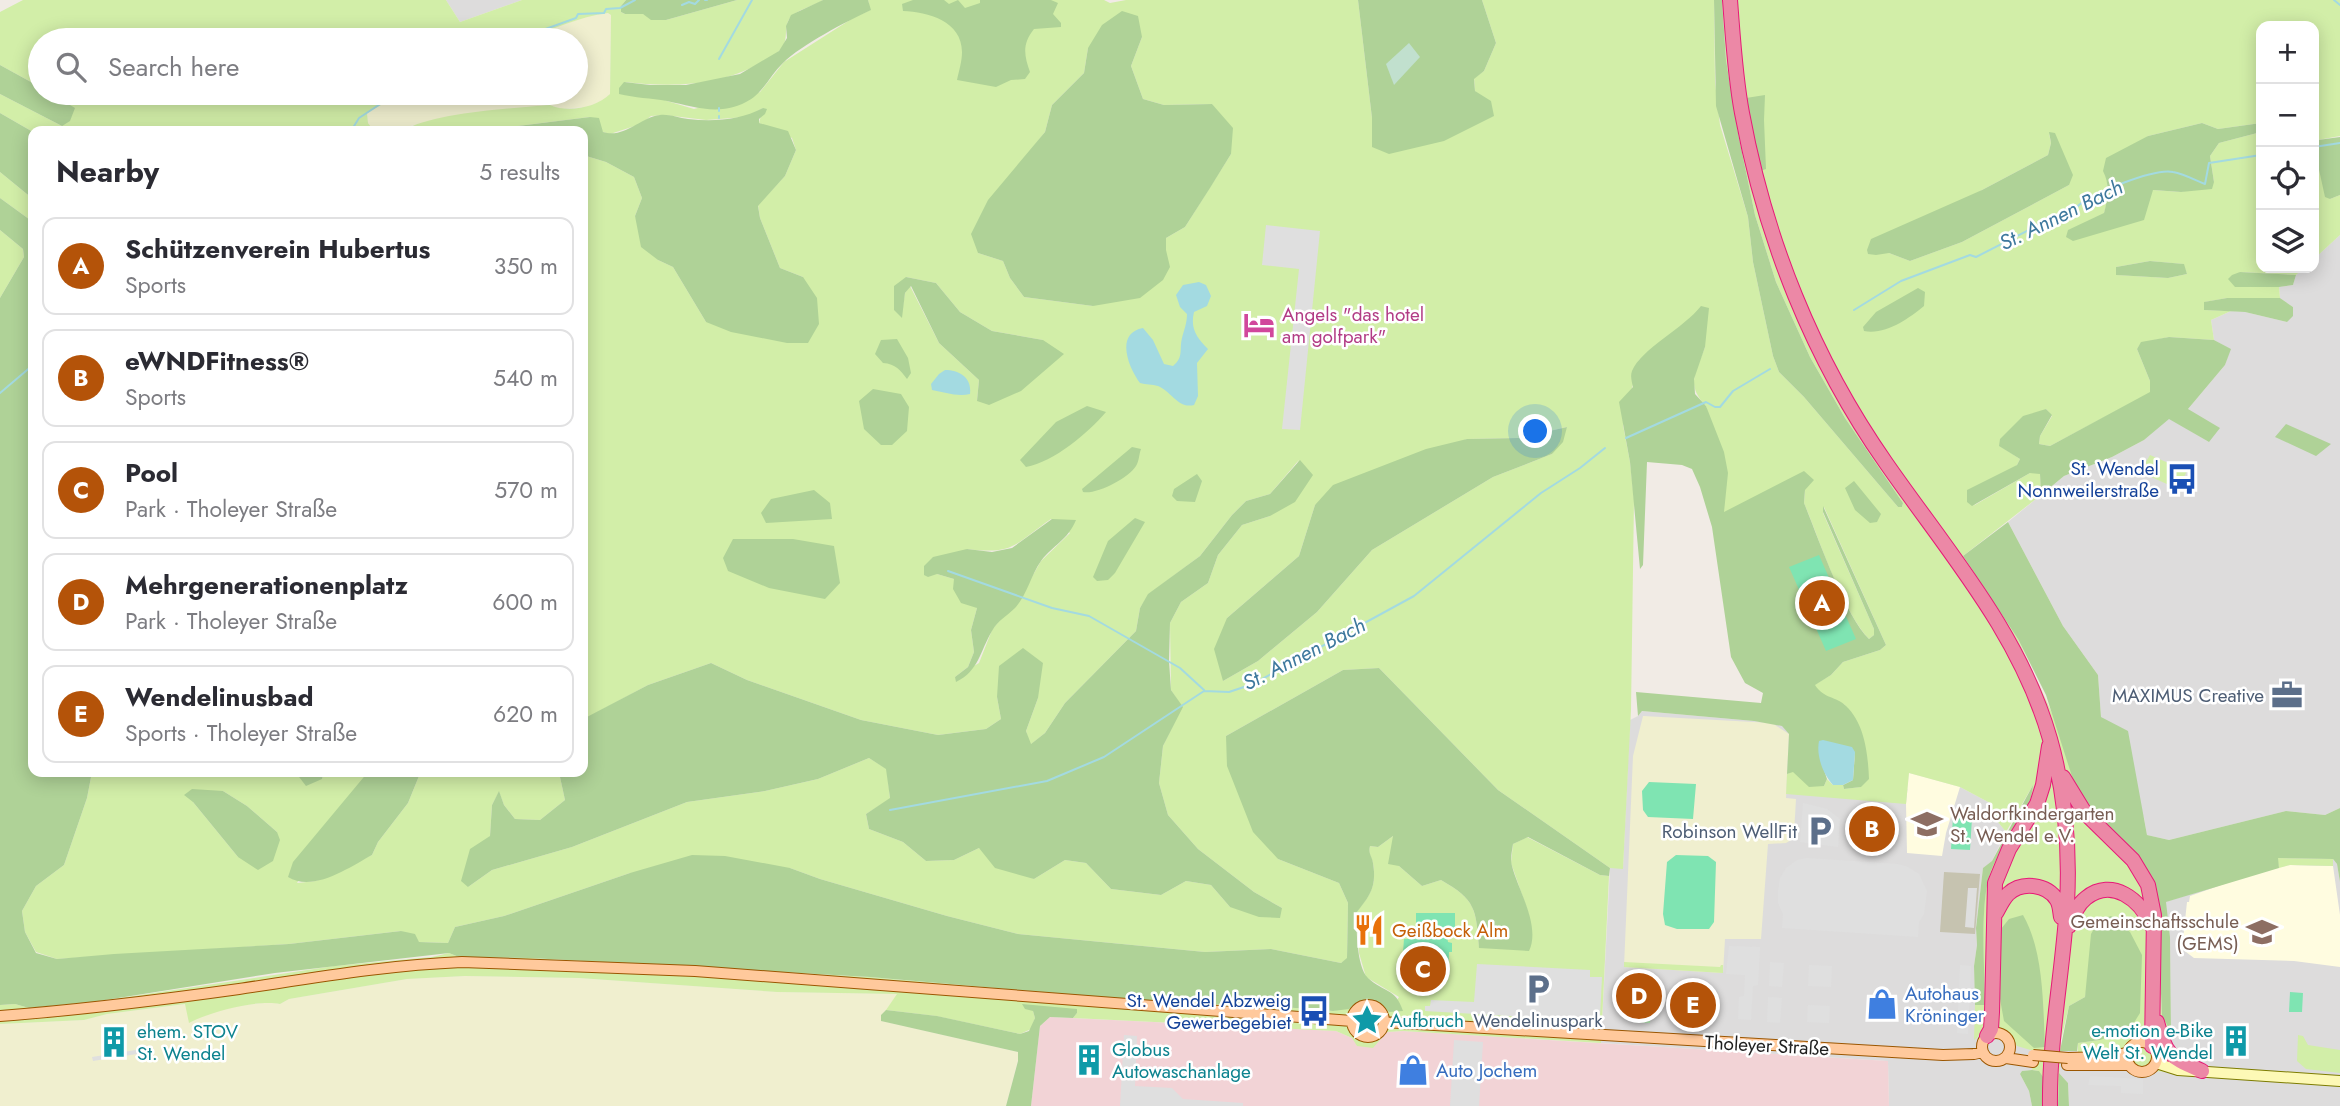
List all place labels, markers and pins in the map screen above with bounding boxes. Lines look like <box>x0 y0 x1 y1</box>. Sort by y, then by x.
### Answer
place label: Angels "das hotel am golfpark" <box>1282 301 1424 350</box>
hotel icon: Angels "das hotel am golfpark" <box>1242 308 1276 342</box>
place label: St. Wendel Nonnweilerstraße <box>2018 455 2159 504</box>
bus stop icon: St. Wendel Nonnweilerstraße <box>2165 462 2199 496</box>
pin: A <box>1799 577 1845 629</box>
office icon: MAXIMUS Creative <box>2270 678 2304 712</box>
place label: MAXIMUS Creative <box>2112 682 2264 709</box>
place label: Waldorfkindergarten St. Wendel e.V. <box>1950 800 2115 849</box>
pin: B <box>1849 803 1895 855</box>
school or university icon: Waldorfkindergarten St. Wendel e.V. <box>1910 807 1944 841</box>
parking icon: Robinson WellFit <box>1803 814 1837 848</box>
place label: Robinson WellFit <box>1662 818 1797 845</box>
place label: Gemeinschaftsschule (GEMS) <box>2071 908 2239 957</box>
restaurant icon: Geißbock Alm <box>1352 913 1386 947</box>
school or university icon: Gemeinschaftsschule (GEMS) <box>2245 915 2279 949</box>
place label: Geißbock Alm <box>1392 917 1508 944</box>
pin: C <box>1400 943 1446 995</box>
pin: D <box>1616 970 1662 1022</box>
parking icon: Wendelinuspark <box>1521 972 1555 1006</box>
pin: E <box>1670 979 1716 1031</box>
place label: Autohaus Kröninger <box>1905 980 1985 1029</box>
place label: St. Wendel Abzweig Gewerbegebiet <box>1127 987 1291 1036</box>
shop icon: Autohaus Kröninger <box>1865 987 1899 1021</box>
bus stop icon: St. Wendel Abzweig Gewerbegebiet <box>1297 994 1331 1028</box>
place icon: Aufbruch <box>1350 1003 1384 1037</box>
place label: Aufbruch <box>1390 1007 1464 1034</box>
place label: Wendelinuspark <box>1473 1007 1603 1034</box>
place label: e-motion e-Bike Welt St. Wendel <box>2083 1017 2213 1066</box>
place label: ehem. STOV St. Wendel <box>137 1018 239 1067</box>
building icon: e-motion e-Bike Welt St. Wendel <box>2219 1024 2253 1058</box>
building icon: ehem. STOV St. Wendel <box>97 1025 131 1059</box>
place label: Globus Autowaschanlage <box>1112 1036 1251 1085</box>
building icon: Globus Autowaschanlage <box>1072 1043 1106 1077</box>
shop icon: Auto Jochem <box>1396 1053 1430 1087</box>
place label: Auto Jochem <box>1436 1057 1537 1084</box>

